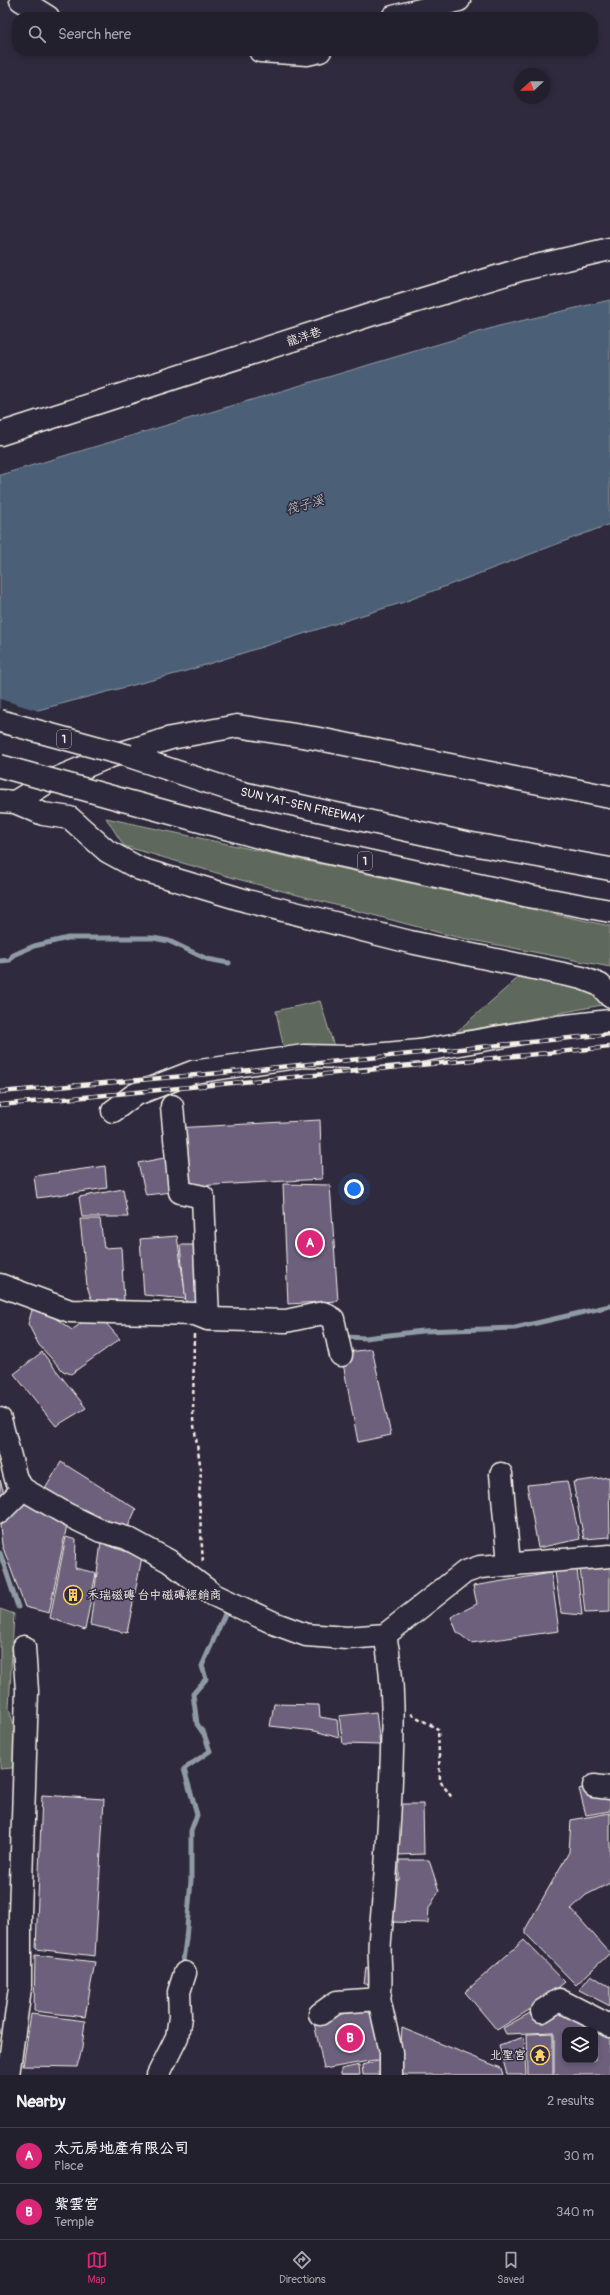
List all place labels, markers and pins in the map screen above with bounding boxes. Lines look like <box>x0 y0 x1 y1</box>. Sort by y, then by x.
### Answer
pin: A <box>297 1228 323 1258</box>
building icon: 禾瑞磁磚 台中磁磚經銷商 <box>62 1584 84 1606</box>
place label: 禾瑞磁磚 台中磁磚經銷商 <box>87 1588 222 1603</box>
pin: B <box>337 2023 363 2053</box>
temple icon: 北聖宮 <box>529 2044 551 2066</box>
place label: 北聖宮 <box>490 2048 526 2063</box>

